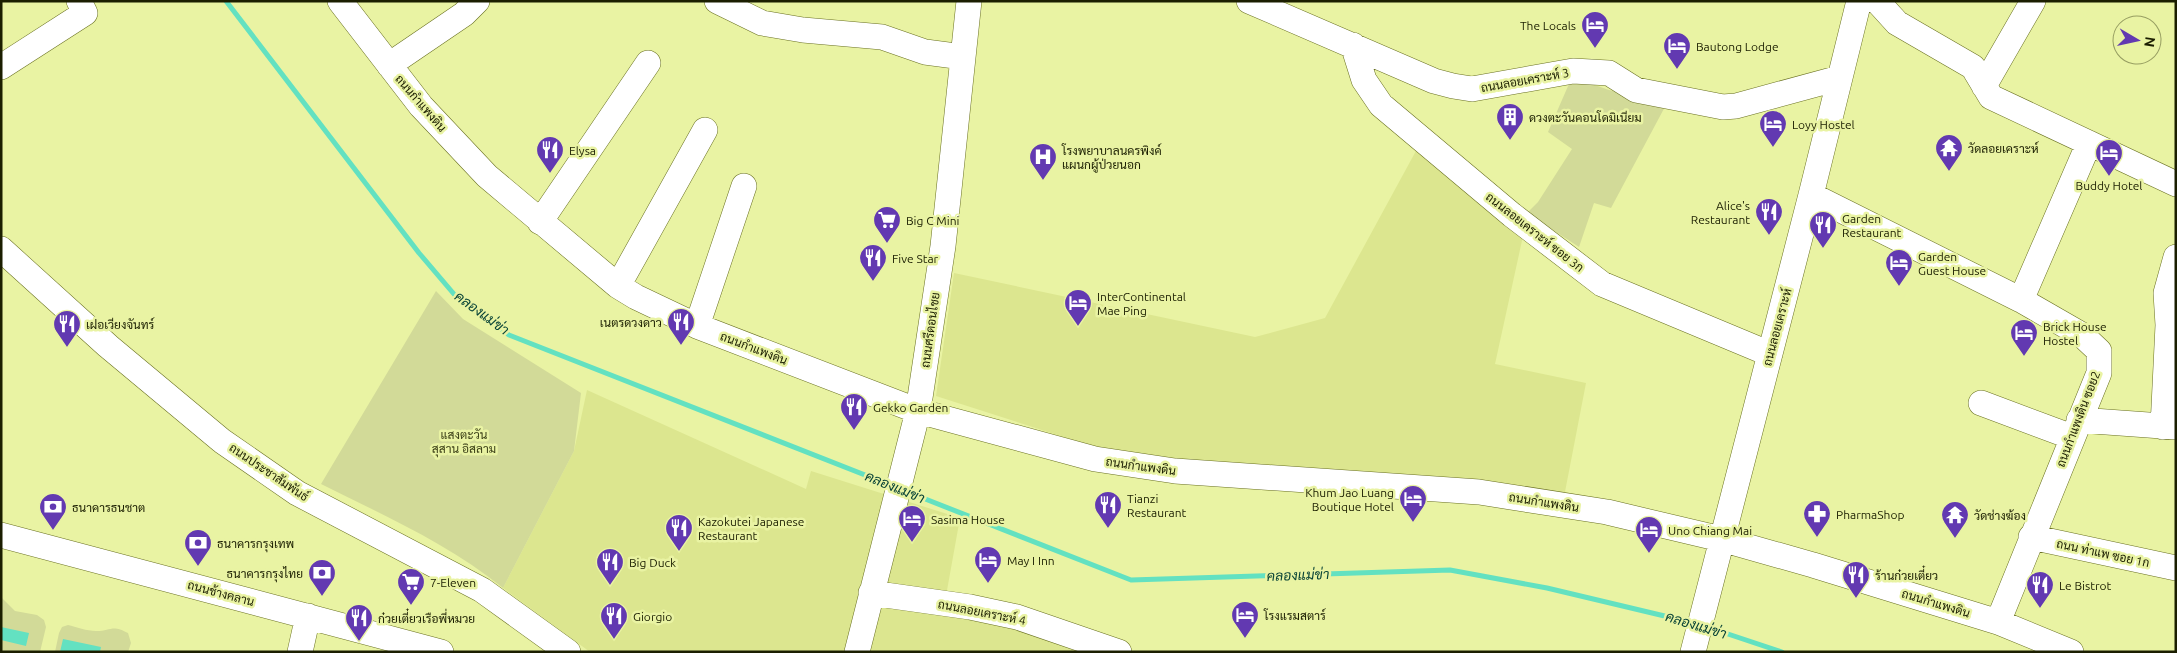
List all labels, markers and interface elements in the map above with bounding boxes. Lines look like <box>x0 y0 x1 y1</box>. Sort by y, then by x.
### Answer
hotel icon: The Locals <box>1580 10 1610 49</box>
north arrow <box>2112 15 2162 65</box>
place label: The Locals <box>1520 19 1576 32</box>
hotel icon: Bautong Lodge <box>1662 31 1692 70</box>
text: N <box>2141 36 2159 48</box>
place label: Bautong Lodge <box>1696 40 1779 53</box>
street label: ถนนลอยเคราะห์ 3 <box>1480 65 1570 94</box>
street label: ถนนกำแพงดิน <box>393 72 449 134</box>
building icon: ดวงตะวันคอนโดมิเนียม <box>1495 102 1525 141</box>
hotel icon: Loyy Hostel <box>1758 109 1788 148</box>
place label: ดวงตะวันคอนโดมิเนียม <box>1529 110 1642 124</box>
place label: Loyy Hostel <box>1792 118 1855 131</box>
temple icon: วัดลอยเคราะห์ <box>1934 133 1964 172</box>
restaurant icon: Elysa <box>535 135 565 174</box>
hotel icon: Buddy Hotel <box>2094 138 2124 177</box>
place label: วัดลอยเคราะห์ <box>1968 141 2039 155</box>
hospital icon: โรงพยาบาลนครพิงค์ แผนกผู้ป่วยนอก <box>1028 142 1058 181</box>
place label: โรงพยาบาลนครพิงค์ แผนกผู้ป่วยนอก <box>1061 143 1162 173</box>
place label: Elysa <box>569 144 596 157</box>
place label: Buddy Hotel <box>2076 179 2142 192</box>
street label: ถนนลอยเคราะห์ ซอย 3ก <box>1484 189 1587 274</box>
restaurant icon: Alice's Restaurant <box>1754 197 1784 236</box>
place label: Alice's Restaurant <box>1691 199 1750 226</box>
supermarket icon: Big C Mini <box>872 205 902 244</box>
restaurant icon: Garden Restaurant <box>1808 210 1838 249</box>
place label: Garden Restaurant <box>1842 212 1902 239</box>
place label: Big C Mini <box>906 214 959 227</box>
restaurant icon: Five Star <box>858 243 888 282</box>
hotel icon: Garden Guest House <box>1884 248 1914 287</box>
place label: Garden Guest House <box>1918 250 1986 277</box>
place label: Five Star <box>892 252 939 265</box>
street label: ถนนลอยเคราะห์ <box>1759 287 1794 367</box>
water label: คลองแม่ข่า <box>452 288 512 338</box>
hotel icon: InterContinental Mae Ping <box>1063 288 1093 327</box>
place label: InterContinental Mae Ping <box>1097 290 1186 317</box>
street label: ถนนศรีดอนไชย <box>917 291 942 368</box>
restaurant icon: เนตรดวงดาว <box>666 307 696 346</box>
restaurant icon: เฝอเวียงจันทร์ <box>52 309 82 348</box>
place label: เนตรดวงดาว <box>600 316 662 329</box>
place label: เฝอเวียงจันทร์ <box>86 317 155 331</box>
hotel icon: Brick House Hostel <box>2009 318 2039 357</box>
place label: Brick House Hostel <box>2043 320 2107 347</box>
street label: ถนนกำแพงดิน <box>719 329 790 367</box>
street label: ถนนกำแพงดิน ซอย2 <box>2054 369 2102 469</box>
restaurant icon: Gekko Garden <box>839 392 869 431</box>
place label: Gekko Garden <box>873 401 948 414</box>
park label: แสงตะวัน สุสาน อิสลาม <box>432 428 496 458</box>
street label: ถนนประชาสัมพันธ์ <box>227 440 312 504</box>
street label: ถนนกำแพงดิน <box>1105 455 1177 477</box>
water label: คลองแม่ข่า <box>863 468 927 506</box>
hotel icon: Khum Jao Luang Boutique Hotel <box>1398 484 1428 523</box>
place label: Khum Jao Luang Boutique Hotel <box>1305 486 1394 513</box>
restaurant icon: Tianzi Restaurant <box>1093 490 1123 529</box>
street label: ถนนกำแพงดิน <box>1508 490 1580 514</box>
bank icon: ธนาคารธนชาต <box>38 492 68 531</box>
place label: Tianzi Restaurant <box>1127 492 1187 519</box>
pharmacy icon: PharmaShop <box>1802 499 1832 538</box>
temple icon: วัดช่างฆ้อง <box>1940 500 1970 539</box>
place label: ธนาคารธนชาต <box>72 501 145 514</box>
hotel icon: Sasima House <box>897 504 927 543</box>
place label: PharmaShop <box>1836 508 1904 521</box>
place label: วัดช่างฆ้อง <box>1974 509 2026 522</box>
restaurant icon: Kazokutei Japanese Restaurant <box>664 513 694 552</box>
place label: Sasima House <box>931 513 1005 526</box>
place label: Kazokutei Japanese Restaurant <box>698 515 804 542</box>
hotel icon: Uno Chiang Mai <box>1634 515 1664 554</box>
place label: Uno Chiang Mai <box>1668 524 1752 537</box>
bank icon: ธนาคารกรุงเทพ <box>183 528 213 567</box>
place label: ธนาคารกรุงเทพ <box>217 537 294 553</box>
street label: ถนน ท่าแพ ซอย 1ก <box>2055 537 2151 569</box>
hotel icon: May I Inn <box>973 545 1003 584</box>
restaurant icon: Big Duck <box>595 547 625 586</box>
place label: May I Inn <box>1007 554 1055 567</box>
place label: Big Duck <box>629 556 676 569</box>
bank icon: ธนาคารกรุงไทย <box>307 558 337 597</box>
restaurant icon: ร้านก๋วยเตี๋ยว <box>1841 560 1871 599</box>
place label: ร้านก๋วยเตี๋ยว <box>1875 565 1938 582</box>
place label: ธนาคารกรุงไทย <box>227 566 303 583</box>
water label: คลองแม่ข่า <box>1266 566 1330 584</box>
supermarket icon: 7-Eleven <box>396 567 426 606</box>
restaurant icon: Le Bistrot <box>2025 570 2055 609</box>
place label: 7-Eleven <box>430 576 476 589</box>
street label: ถนนช้างคลาน <box>186 578 256 608</box>
place label: Le Bistrot <box>2059 579 2111 592</box>
street label: ถนนกำแพงดิน <box>1900 586 1972 620</box>
street label: ถนนลอยเคราะห์ 4 <box>937 596 1027 627</box>
hotel icon: โรงแรมสตาร์ <box>1230 600 1260 639</box>
restaurant icon: Giorgio <box>599 601 629 640</box>
restaurant icon: ก๋วยเตี๋ยวเรือพี่หมวย <box>344 603 374 642</box>
place label: ก๋วยเตี๋ยวเรือพี่หมวย <box>378 608 475 625</box>
place label: โรงแรมสตาร์ <box>1263 608 1326 622</box>
water label: คลองแม่ข่า <box>1664 608 1729 642</box>
place label: Giorgio <box>633 610 672 623</box>

